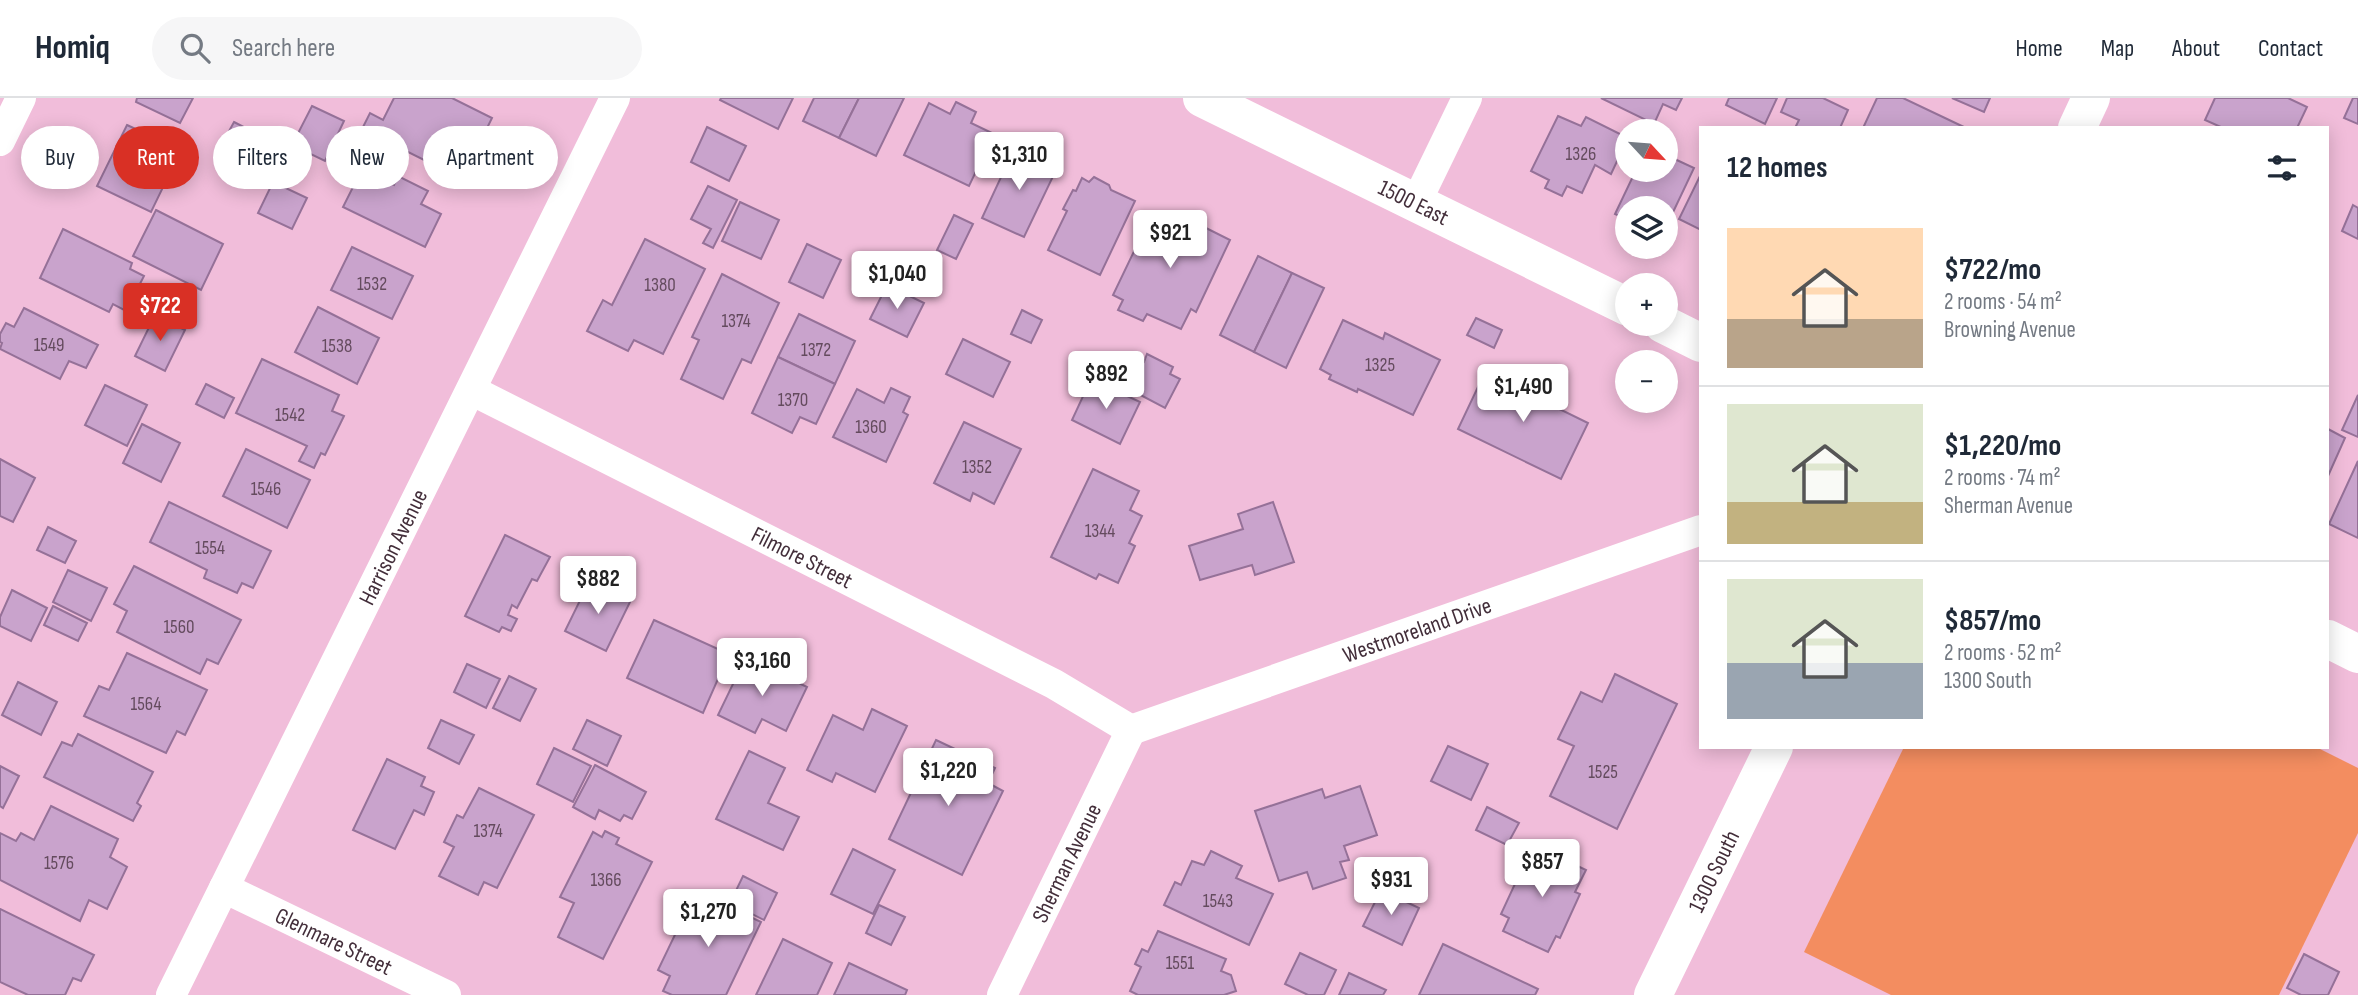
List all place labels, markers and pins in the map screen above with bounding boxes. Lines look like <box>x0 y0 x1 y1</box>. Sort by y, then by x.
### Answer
pin: $1,310 <box>962 132 1076 192</box>
pin: $921 <box>1129 211 1211 270</box>
pin: $1,040 <box>840 252 954 311</box>
pin: $722 <box>119 284 201 343</box>
pin: $892 <box>1065 352 1147 411</box>
pin: $1,490 <box>1466 364 1580 424</box>
pin: $882 <box>557 556 639 616</box>
pin: $3,160 <box>705 638 819 698</box>
pin: $1,220 <box>891 748 1005 808</box>
pin: $857 <box>1501 840 1583 899</box>
pin: $931 <box>1350 858 1432 917</box>
pin: $1,270 <box>651 890 765 949</box>

